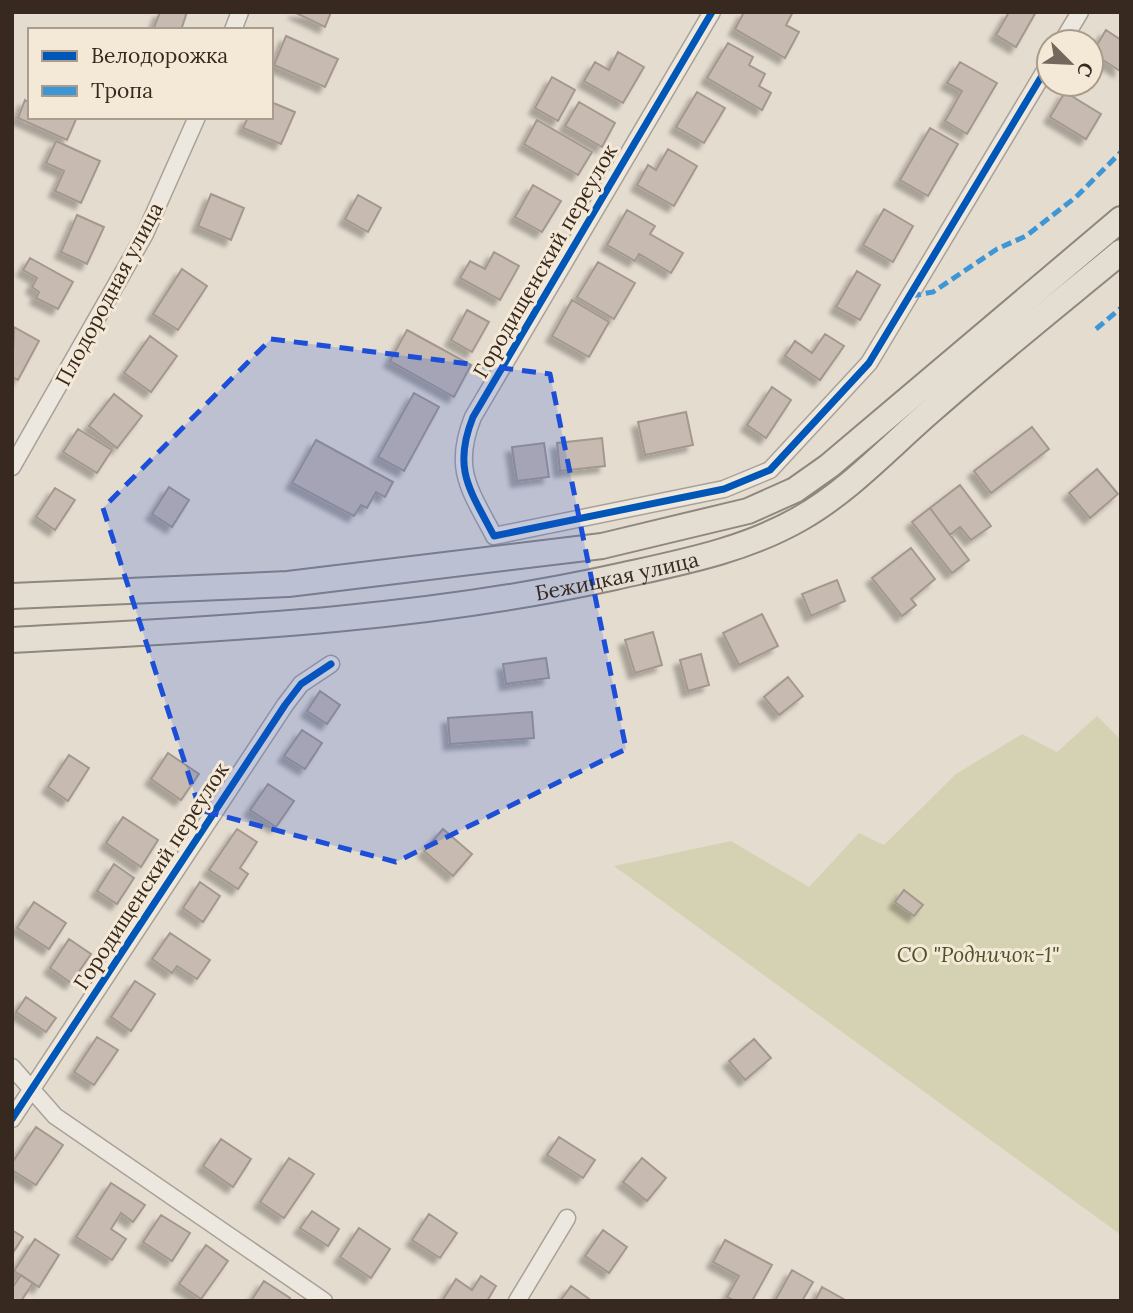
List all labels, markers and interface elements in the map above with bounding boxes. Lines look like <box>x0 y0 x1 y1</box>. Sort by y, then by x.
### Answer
legend <box>28 28 273 119</box>
north arrow <box>1035 28 1105 98</box>
text: Велодорожка <box>91 42 228 69</box>
text: С <box>1072 59 1099 81</box>
text: Тропа <box>91 77 153 104</box>
street label: Городищенский переулок <box>467 139 623 383</box>
street label: Плодородная улица <box>49 198 169 390</box>
street label: Бежицкая улица <box>533 545 701 606</box>
street label: Городищенский переулок <box>67 757 235 995</box>
park label: СО "Родничок-1" <box>897 941 1059 968</box>

